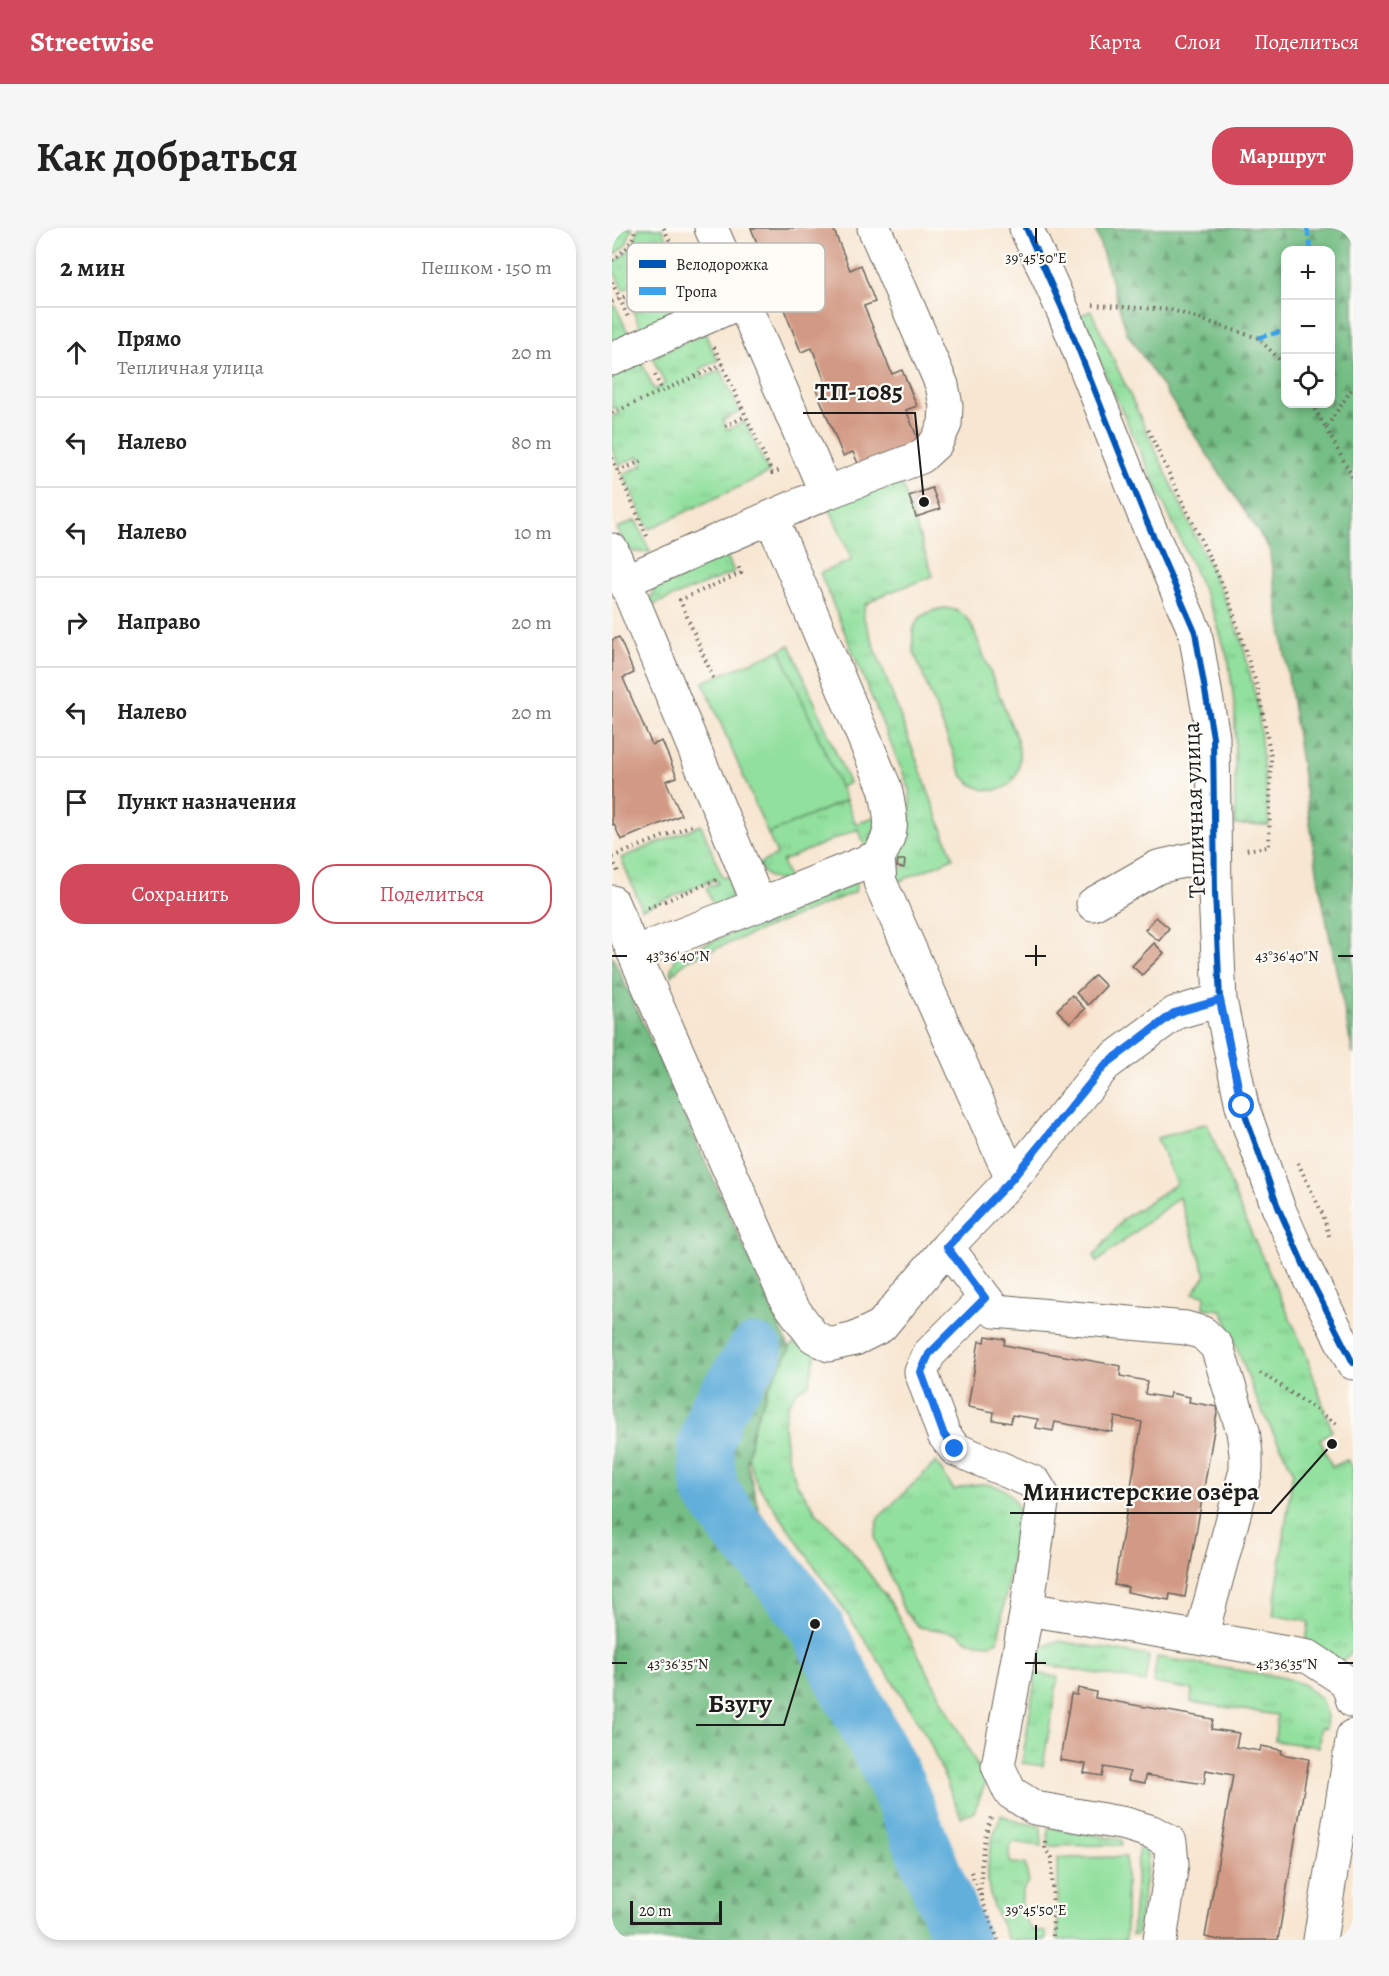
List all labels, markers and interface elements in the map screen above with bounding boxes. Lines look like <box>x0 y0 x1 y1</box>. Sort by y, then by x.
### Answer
text: Streetwise <box>30 23 154 61</box>
text: Карта <box>1088 28 1141 56</box>
text: Слои <box>1174 28 1221 56</box>
text: Поделиться <box>1254 28 1359 56</box>
button: Маршрут <box>1212 127 1353 185</box>
text: Как добраться <box>36 128 298 185</box>
legend <box>627 243 825 312</box>
map controls <box>1281 246 1335 408</box>
button: + <box>1281 246 1335 300</box>
text: 39°45'50"E <box>1005 248 1067 268</box>
text: 2 мин <box>60 250 125 285</box>
text: Пешком · 150 m <box>421 254 552 281</box>
text: Велодорожка <box>676 254 769 276</box>
text: Тропа <box>676 281 718 303</box>
button: − <box>1281 300 1335 354</box>
text: Прямо <box>117 324 181 354</box>
icon: ahead <box>60 336 93 369</box>
text: 20 m <box>511 339 552 366</box>
text: Тепличная улица <box>117 354 264 381</box>
button: locate <box>1281 354 1335 408</box>
callout: ТП-1085 <box>803 369 915 413</box>
text: ТП-1085 <box>815 374 903 409</box>
icon: left <box>60 426 93 459</box>
text: Налево <box>117 427 187 457</box>
text: 80 m <box>511 429 552 456</box>
icon: left <box>60 516 93 549</box>
text: Налево <box>117 517 187 547</box>
text: 10 m <box>514 519 552 546</box>
icon: right <box>60 606 93 639</box>
text: Направо <box>117 607 200 637</box>
text: 20 m <box>511 609 552 636</box>
icon: left <box>60 696 93 729</box>
text: Налево <box>117 697 187 727</box>
text: 20 m <box>511 699 552 726</box>
street label: Тепличная улица <box>1175 721 1213 899</box>
icon: arrive <box>60 786 93 819</box>
text: Пункт назначения <box>117 787 296 817</box>
button: Сохранить <box>60 864 300 924</box>
button: Поделиться <box>312 864 552 924</box>
text: 43°36'40"N <box>646 946 710 966</box>
text: 43°36'40"N <box>1255 946 1319 966</box>
route start <box>1228 1092 1254 1118</box>
route end <box>941 1435 967 1461</box>
callout: Министерские озёра <box>1010 1469 1271 1513</box>
text: Министерские озёра <box>1023 1474 1260 1509</box>
text: 43°36'35"N <box>647 1654 709 1674</box>
text: 43°36'35"N <box>1256 1654 1318 1674</box>
callout: Бзугу <box>696 1681 784 1725</box>
text: Бзугу <box>708 1686 772 1721</box>
scale bar <box>630 1898 722 1926</box>
text: 20 m <box>639 1900 672 1922</box>
text: 39°45'50"E <box>1005 1900 1067 1920</box>

